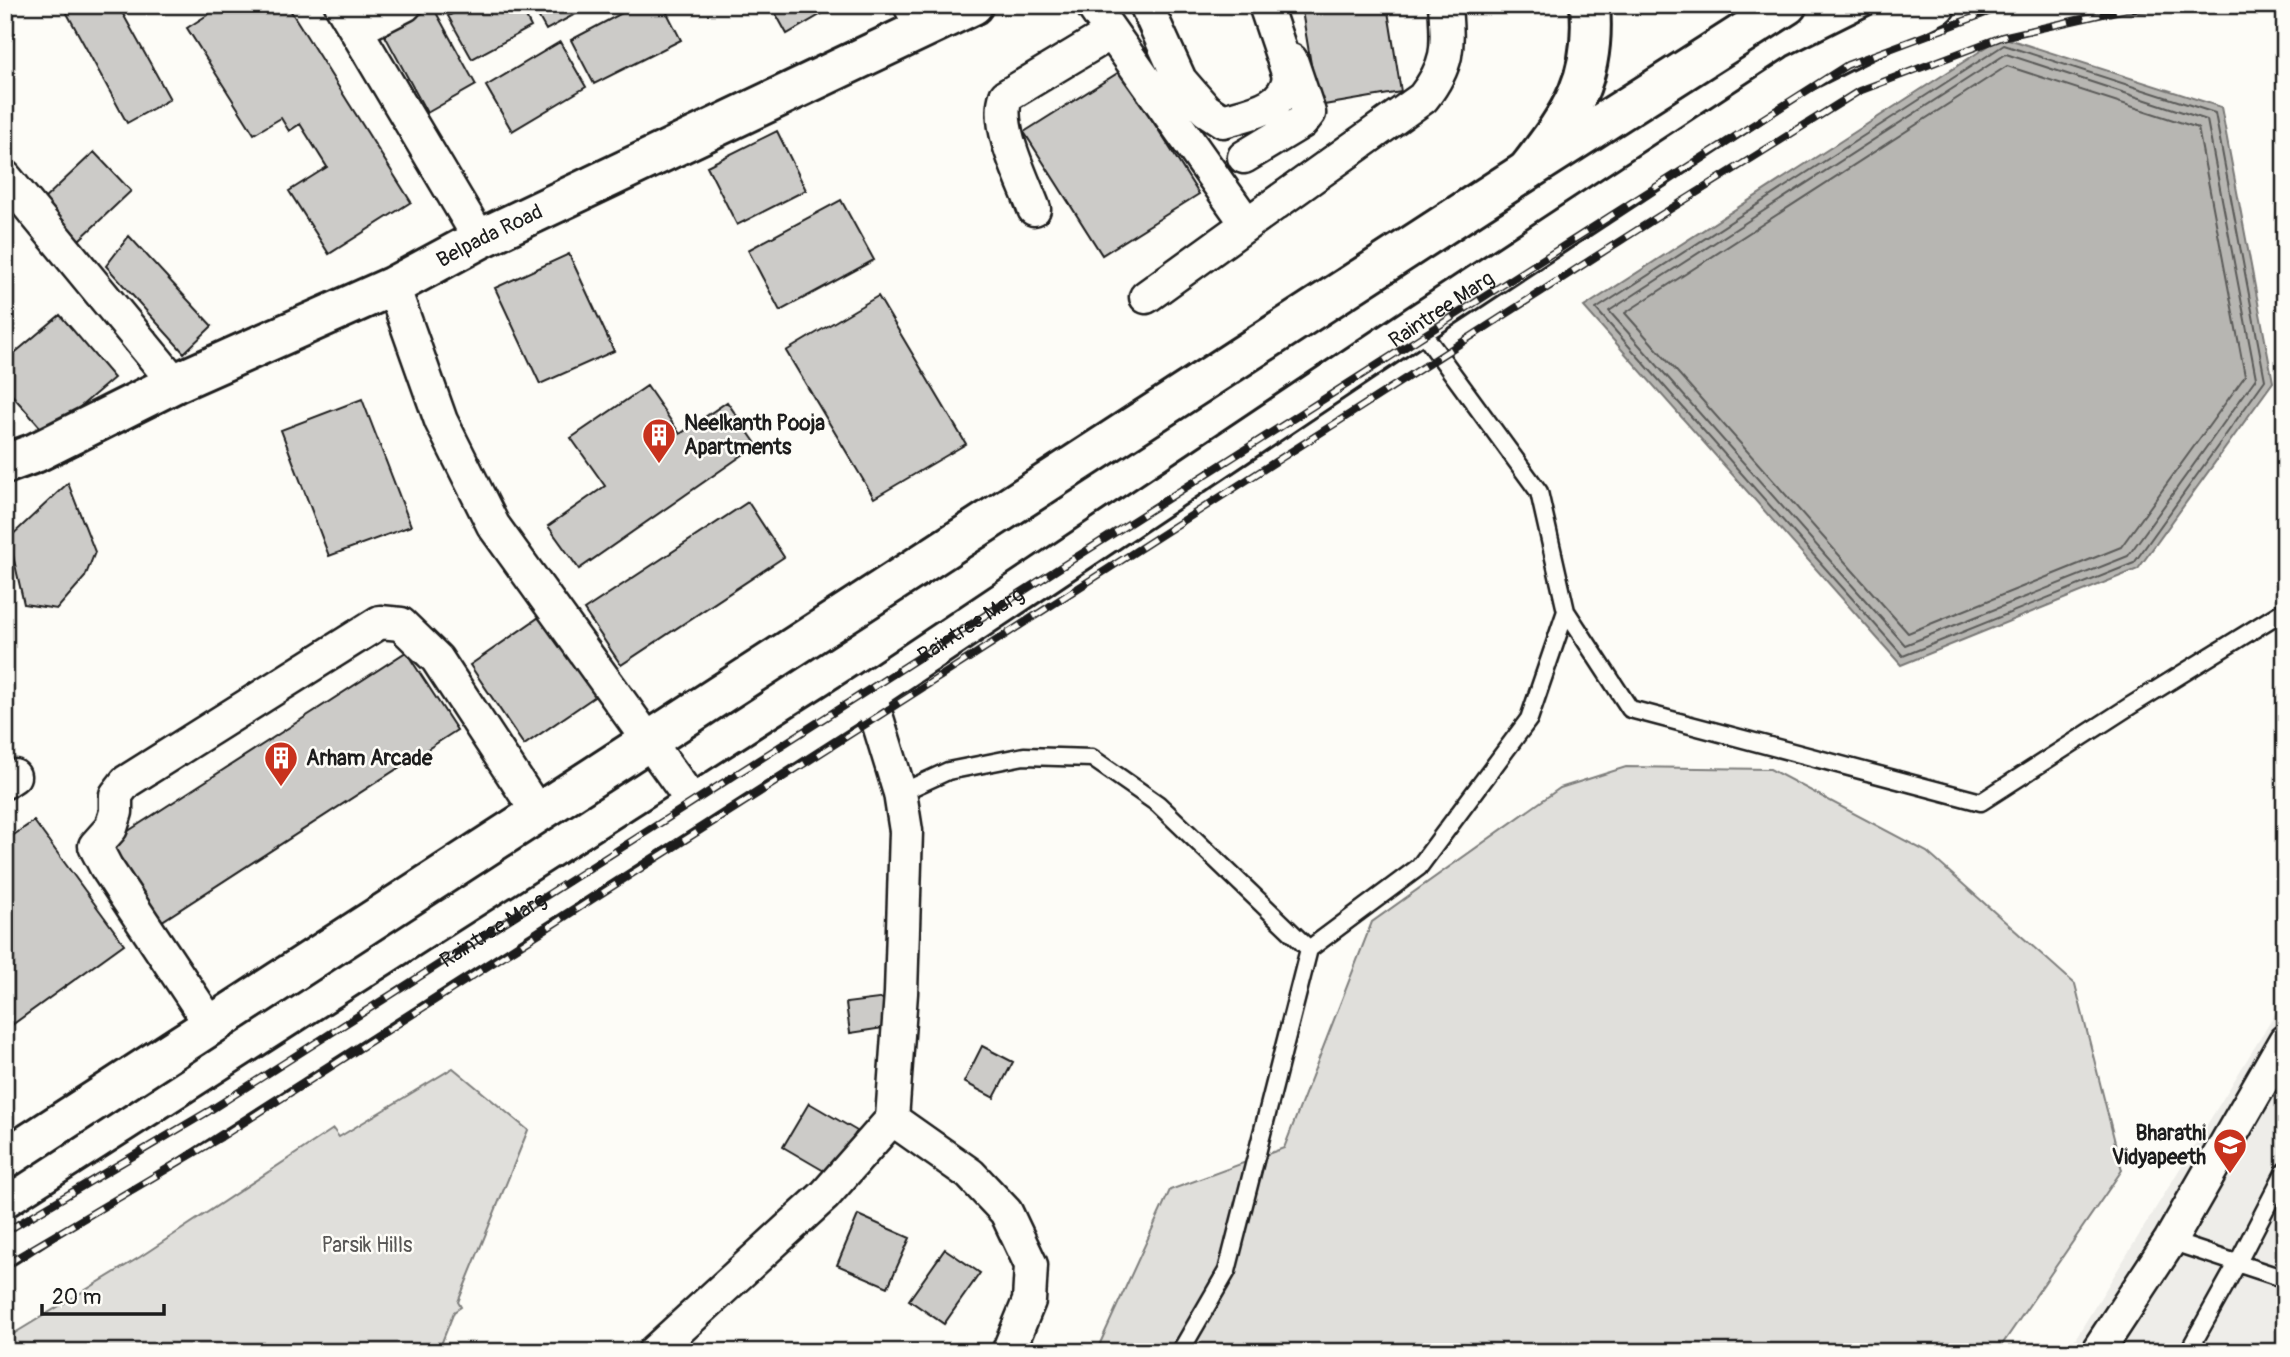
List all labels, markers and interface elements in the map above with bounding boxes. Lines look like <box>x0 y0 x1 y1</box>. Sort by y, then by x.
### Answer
street label: Belpada Road <box>432 198 547 274</box>
street label: Raintree Marg <box>1384 265 1500 354</box>
place label: Neelkanth Pooja Apartments <box>684 410 825 461</box>
building icon: Neelkanth Pooja Apartments <box>640 416 678 465</box>
street label: Raintree Marg <box>913 581 1029 669</box>
building icon: Arham Arcade <box>262 739 300 788</box>
place label: Arham Arcade <box>306 745 433 772</box>
street label: Raintree Marg <box>435 886 551 974</box>
place label: Bharathi Vidyapeeth <box>2112 1120 2206 1171</box>
school or university icon: Bharathi Vidyapeeth <box>2211 1126 2249 1175</box>
park label: Parsik Hills <box>322 1232 413 1259</box>
scale bar <box>42 1273 164 1317</box>
text: 20 m <box>52 1284 101 1311</box>

